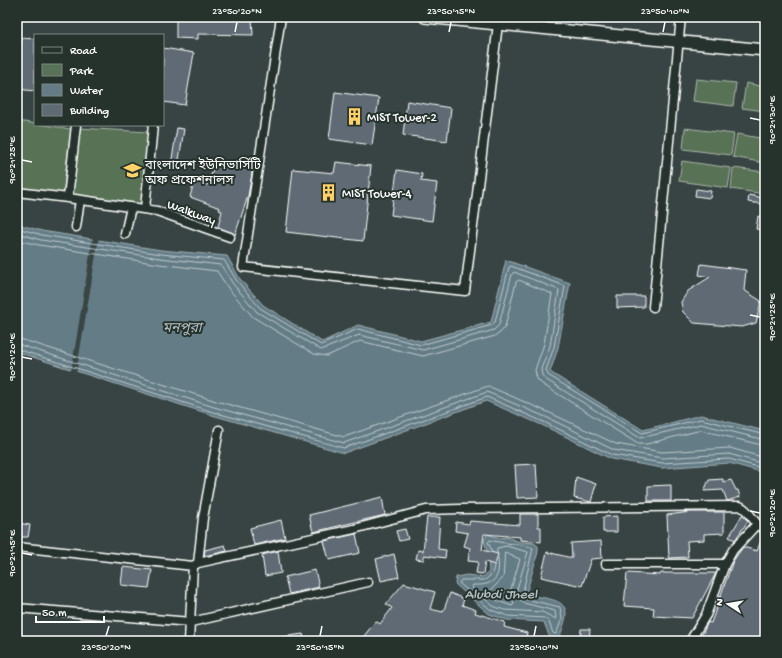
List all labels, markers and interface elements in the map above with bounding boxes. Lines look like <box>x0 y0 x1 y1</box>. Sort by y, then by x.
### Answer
text: 23°50'20"N <box>212 6 262 18</box>
text: 23°50'15"N <box>427 6 475 18</box>
text: 23°50'10"N <box>641 6 690 18</box>
legend <box>34 34 164 126</box>
text: Road <box>70 45 97 59</box>
text: Park <box>69 65 95 79</box>
text: Water <box>70 85 104 99</box>
text: 90°21'30"E <box>767 95 779 145</box>
text: Building <box>69 105 109 119</box>
building icon: MIST Tower-2 <box>344 106 364 126</box>
place label: MIST Tower-2 <box>367 111 437 126</box>
text: 90°21'25"E <box>7 136 19 185</box>
place label: বাংলাদেশ ইউনিভার্সিটি অফ প্রফেশনালস <box>144 157 262 189</box>
school or university icon: বাংলাদেশ ইউনিভার্সিটি অফ প্রফেশনালস <box>122 161 142 181</box>
building icon: MIST Tower-4 <box>319 182 339 202</box>
place label: MIST Tower-4 <box>342 187 412 202</box>
street label: Walkway <box>165 198 218 229</box>
text: 90°21'25"E <box>767 293 779 342</box>
water label: মনপুরা <box>162 321 205 338</box>
text: 90°21'20"E <box>7 332 19 382</box>
text: 90°21'20"E <box>767 488 779 538</box>
text: 90°21'15"E <box>7 529 19 577</box>
north arrow <box>708 584 748 624</box>
water label: Alubdi Jheel <box>465 587 538 604</box>
scale bar <box>36 598 104 624</box>
text: N <box>714 598 727 607</box>
text: 50 m <box>42 607 67 621</box>
text: 23°50'20"N <box>81 642 131 654</box>
text: 23°50'15"N <box>296 642 344 654</box>
text: 23°50'10"N <box>510 642 559 654</box>

